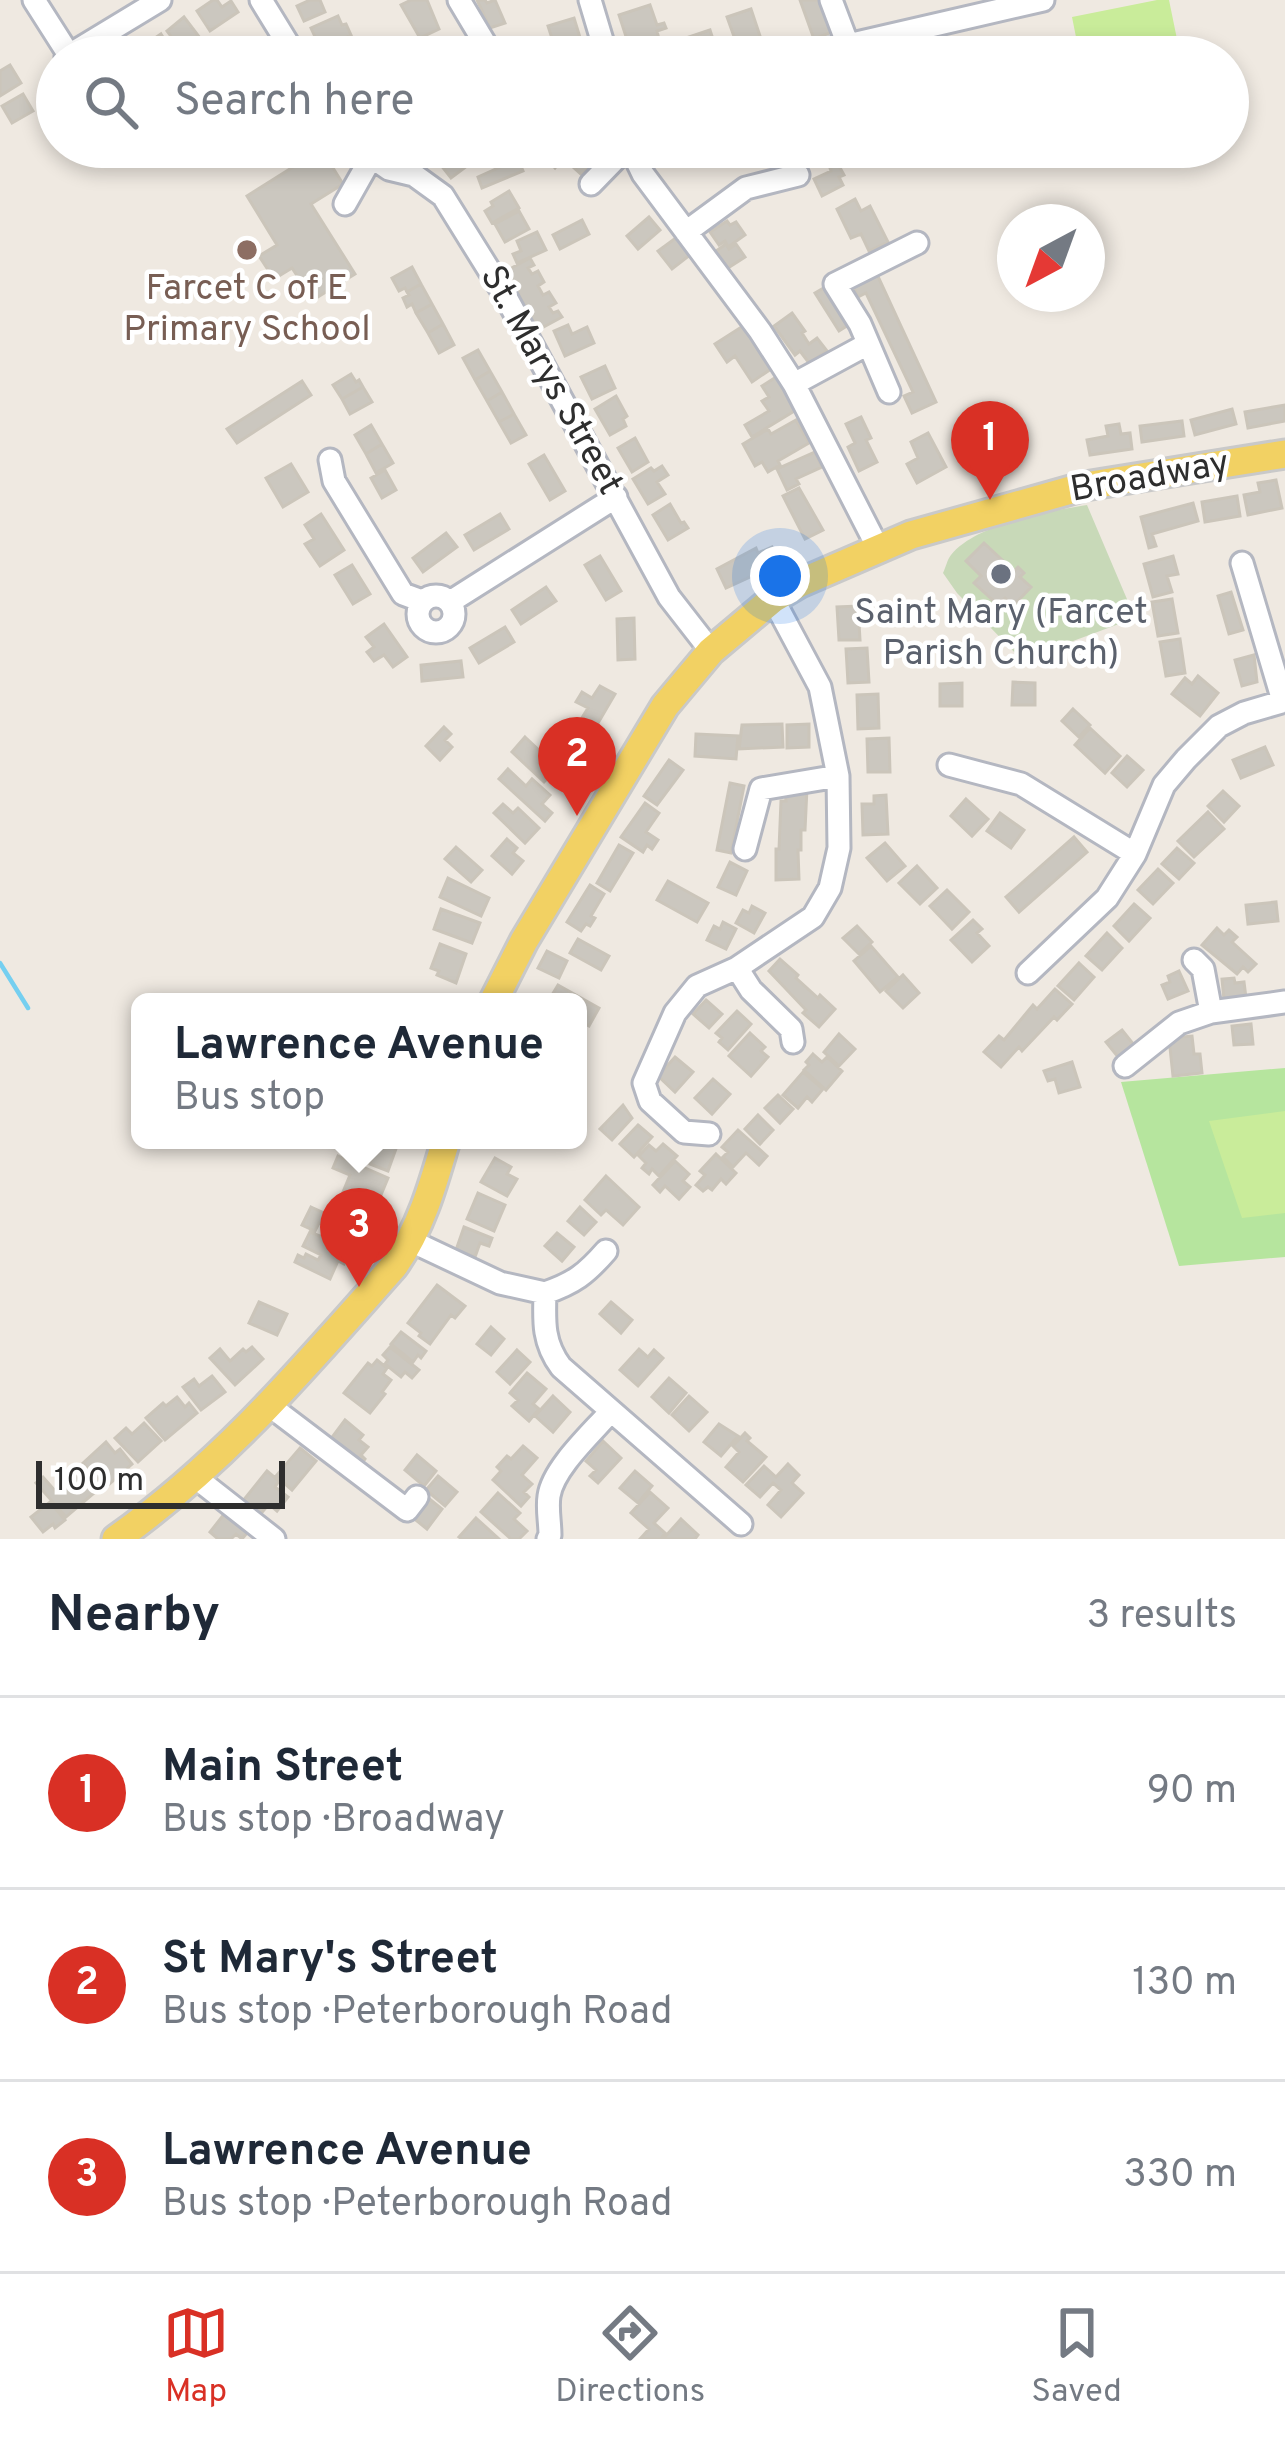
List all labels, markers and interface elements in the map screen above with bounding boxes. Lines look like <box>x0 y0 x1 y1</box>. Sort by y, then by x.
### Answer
search box <box>36 36 1249 168</box>
icon: search <box>78 69 144 135</box>
text: Search here <box>174 74 414 131</box>
north arrow <box>997 204 1105 312</box>
marker: Farcet C of E Primary School <box>234 237 260 263</box>
street label: St. Marys Street <box>468 258 632 504</box>
place label: Farcet C of E Primary School <box>123 267 371 354</box>
pin: 1 <box>951 401 1029 500</box>
street label: Broadway <box>1067 441 1233 515</box>
your location <box>750 546 810 606</box>
marker: Saint Mary (Farcet Parish Church) <box>988 561 1014 587</box>
place label: Saint Mary (Farcet Parish Church) <box>854 591 1148 678</box>
pin: 2 <box>538 717 616 816</box>
popup <box>131 993 587 1149</box>
text: Lawrence Avenue <box>174 1018 544 1075</box>
text: Bus stop <box>174 1075 325 1124</box>
pin: 3 <box>320 1188 398 1287</box>
scale bar <box>36 1455 285 1508</box>
text: 100 m <box>54 1461 144 1503</box>
text: Nearby <box>48 1585 220 1650</box>
text: 3 results <box>1087 1593 1237 1642</box>
text: Main Street <box>162 1740 403 1797</box>
text: 1 <box>79 1768 95 1817</box>
text: 90 m <box>1147 1768 1237 1817</box>
text: Bus stop · Broadway <box>162 1797 505 1846</box>
text: St Mary's Street <box>162 1932 498 1989</box>
text: 2 <box>75 1960 99 2009</box>
text: 130 m <box>1132 1960 1237 2009</box>
text: Bus stop · Peterborough Road <box>162 1989 672 2038</box>
text: Lawrence Avenue <box>162 2124 532 2181</box>
text: 3 <box>75 2152 99 2201</box>
text: 330 m <box>1123 2152 1237 2201</box>
text: Bus stop · Peterborough Road <box>162 2181 672 2230</box>
tab: Map <box>163 2300 229 2414</box>
tab: Directions <box>555 2300 705 2414</box>
tab: Saved <box>1031 2300 1122 2414</box>

